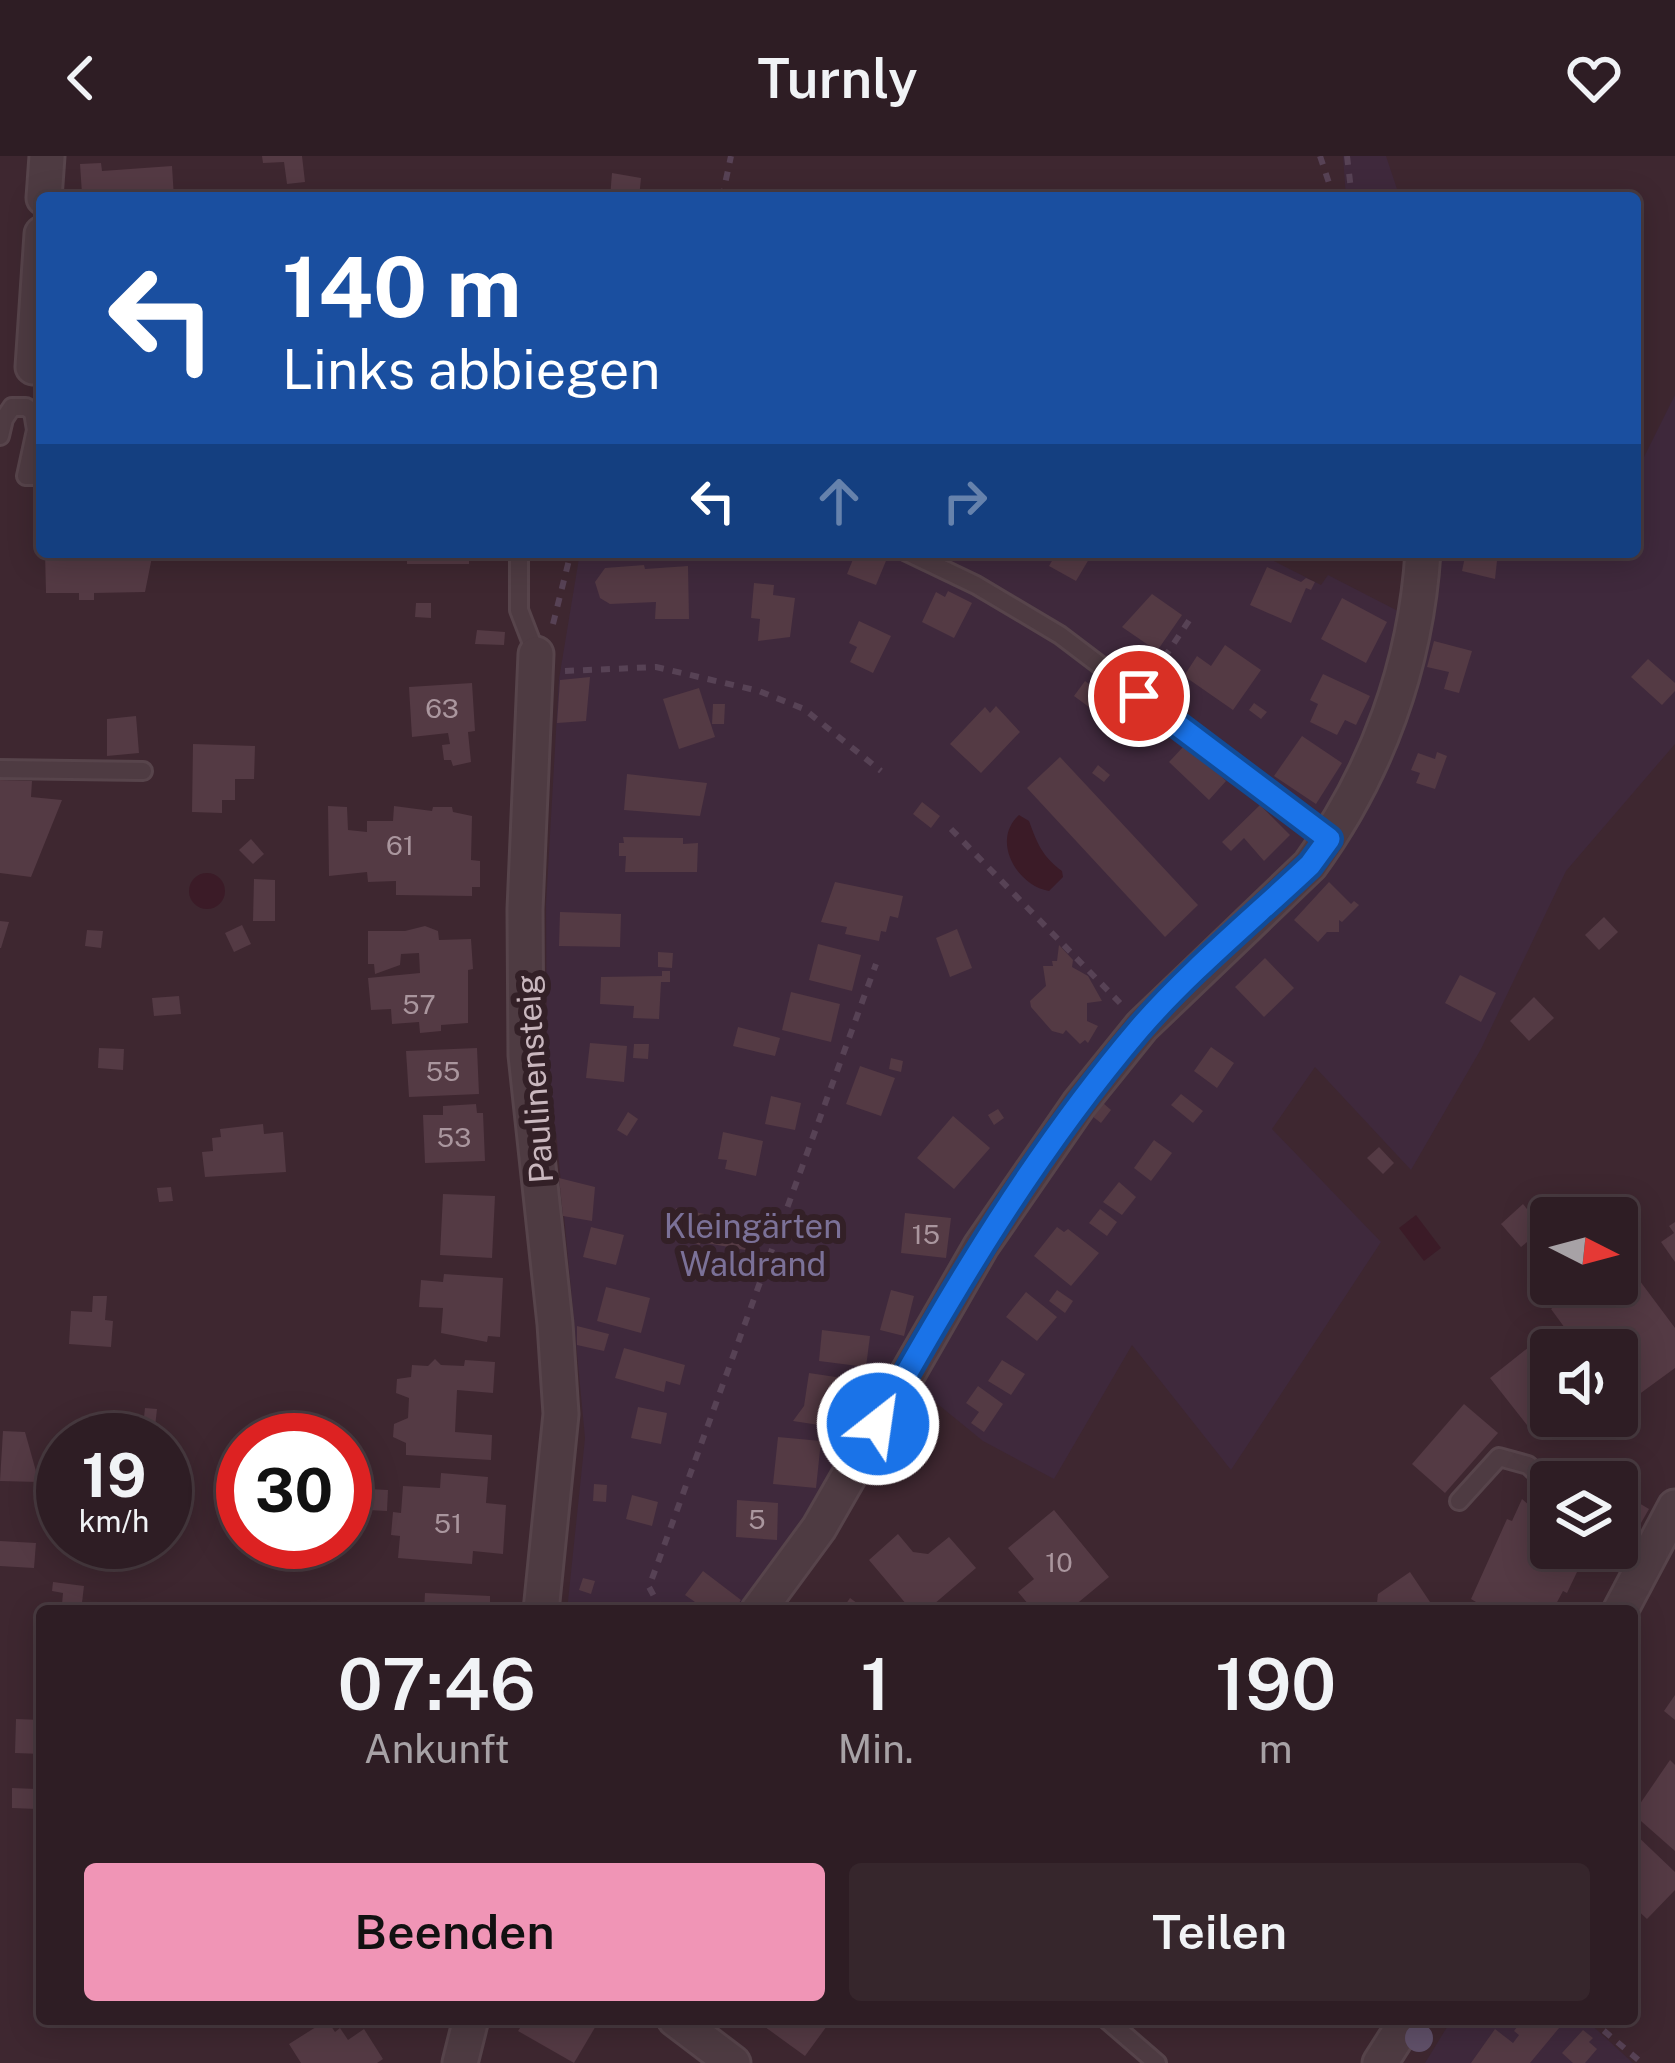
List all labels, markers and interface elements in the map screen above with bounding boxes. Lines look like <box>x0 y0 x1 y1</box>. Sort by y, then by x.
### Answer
icon: back <box>48 45 114 111</box>
icon: heart <box>1561 45 1627 111</box>
text: Turnly <box>757 47 918 110</box>
text: 140 m <box>282 237 521 336</box>
icon: left <box>84 240 240 396</box>
text: Links abbiegen <box>282 338 661 401</box>
icon: left <box>680 468 746 534</box>
icon: ahead <box>806 468 872 534</box>
icon: right <box>932 468 998 534</box>
pin <box>1088 645 1190 747</box>
icon: arrive <box>1106 663 1172 729</box>
house number: 63 <box>425 692 459 724</box>
house number: 61 <box>386 829 414 861</box>
street label: Paulinensteig <box>508 973 560 1185</box>
house number: 57 <box>402 988 436 1020</box>
house number: 55 <box>426 1055 460 1087</box>
house number: 53 <box>437 1121 471 1153</box>
north arrow <box>1530 1197 1638 1305</box>
map controls <box>1530 1197 1638 1569</box>
park label: Kleingärten Waldrand <box>664 1207 842 1283</box>
house number: 15 <box>912 1218 940 1250</box>
button: sound <box>1530 1329 1638 1437</box>
position arrow <box>815 1361 941 1487</box>
speed limit sign: 30 <box>216 1413 372 1569</box>
text: 19 <box>81 1440 147 1511</box>
button: layers <box>1530 1461 1638 1569</box>
text: km/h <box>79 1503 149 1539</box>
house number: 5 <box>748 1503 766 1535</box>
house number: 51 <box>434 1507 462 1539</box>
house number: 10 <box>1045 1546 1073 1578</box>
text: 07:46 <box>338 1642 536 1726</box>
text: 1 <box>861 1642 891 1726</box>
text: 190 <box>1215 1642 1336 1726</box>
text: Ankunft <box>364 1726 510 1772</box>
text: Min. <box>838 1726 913 1772</box>
text: m <box>1259 1726 1293 1772</box>
button: Beenden <box>84 1863 825 2001</box>
button: Teilen <box>849 1863 1590 2001</box>

